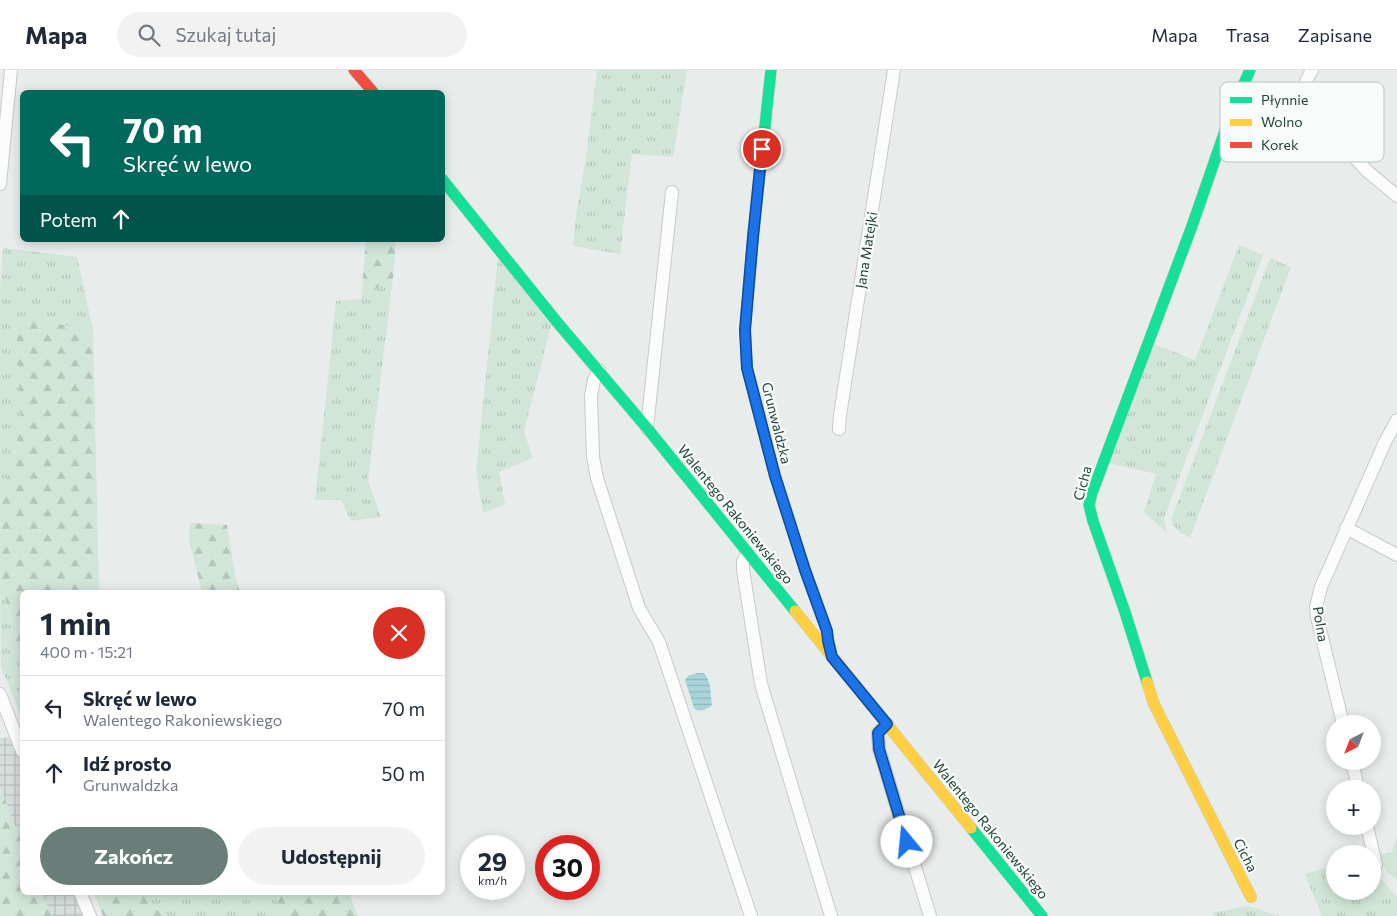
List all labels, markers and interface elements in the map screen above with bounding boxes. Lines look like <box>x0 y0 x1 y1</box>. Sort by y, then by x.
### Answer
search box <box>117 12 467 57</box>
text: Mapa <box>25 20 87 49</box>
icon: search <box>135 21 163 49</box>
text: Szukaj tutaj <box>175 23 276 46</box>
text: Mapa <box>1151 24 1198 46</box>
text: Trasa <box>1226 24 1270 46</box>
text: Zapisane <box>1298 24 1372 46</box>
legend <box>1220 82 1384 162</box>
text: Płynnie <box>1261 91 1308 108</box>
text: 70 m <box>123 107 203 150</box>
icon: left <box>40 110 105 175</box>
text: Wolno <box>1261 113 1303 130</box>
pin <box>741 128 783 170</box>
icon: arrive <box>748 135 776 163</box>
text: Korek <box>1261 136 1299 153</box>
text: Skręć w lewo <box>123 150 252 177</box>
icon: ahead <box>107 205 135 233</box>
text: Potem <box>40 208 97 231</box>
street label: Jana Matejki <box>852 210 880 290</box>
street label: Grunwaldzka <box>759 380 795 466</box>
street label: Walentego Rakoniewskiego <box>675 441 797 587</box>
street label: Cicha <box>1069 464 1095 502</box>
text: 1 min <box>40 604 111 641</box>
street label: Polna <box>1310 605 1332 643</box>
button: close <box>373 607 425 659</box>
text: 400 m · 15:21 <box>40 642 133 661</box>
text: Skręć w lewo <box>83 687 197 710</box>
icon: left <box>40 694 68 722</box>
text: 70 m <box>382 697 425 720</box>
text: Walentego Rakoniewskiego <box>83 710 282 729</box>
north arrow <box>1326 715 1381 770</box>
map controls <box>1326 715 1381 900</box>
text: Idź prosto <box>83 752 172 775</box>
street label: Walentego Rakoniewskiego <box>930 756 1052 902</box>
icon: ahead <box>40 759 68 787</box>
text: 50 m <box>381 762 425 785</box>
text: Grunwaldzka <box>83 775 178 794</box>
button: + <box>1326 780 1381 835</box>
position arrow <box>880 815 932 867</box>
button: Zakończ <box>40 827 228 885</box>
button: Udostępnij <box>238 827 425 885</box>
speed limit sign: 30 <box>535 835 600 900</box>
street label: Cicha <box>1230 835 1262 875</box>
button: − <box>1326 845 1381 900</box>
text: 29 <box>478 846 507 876</box>
text: km/h <box>478 873 507 887</box>

